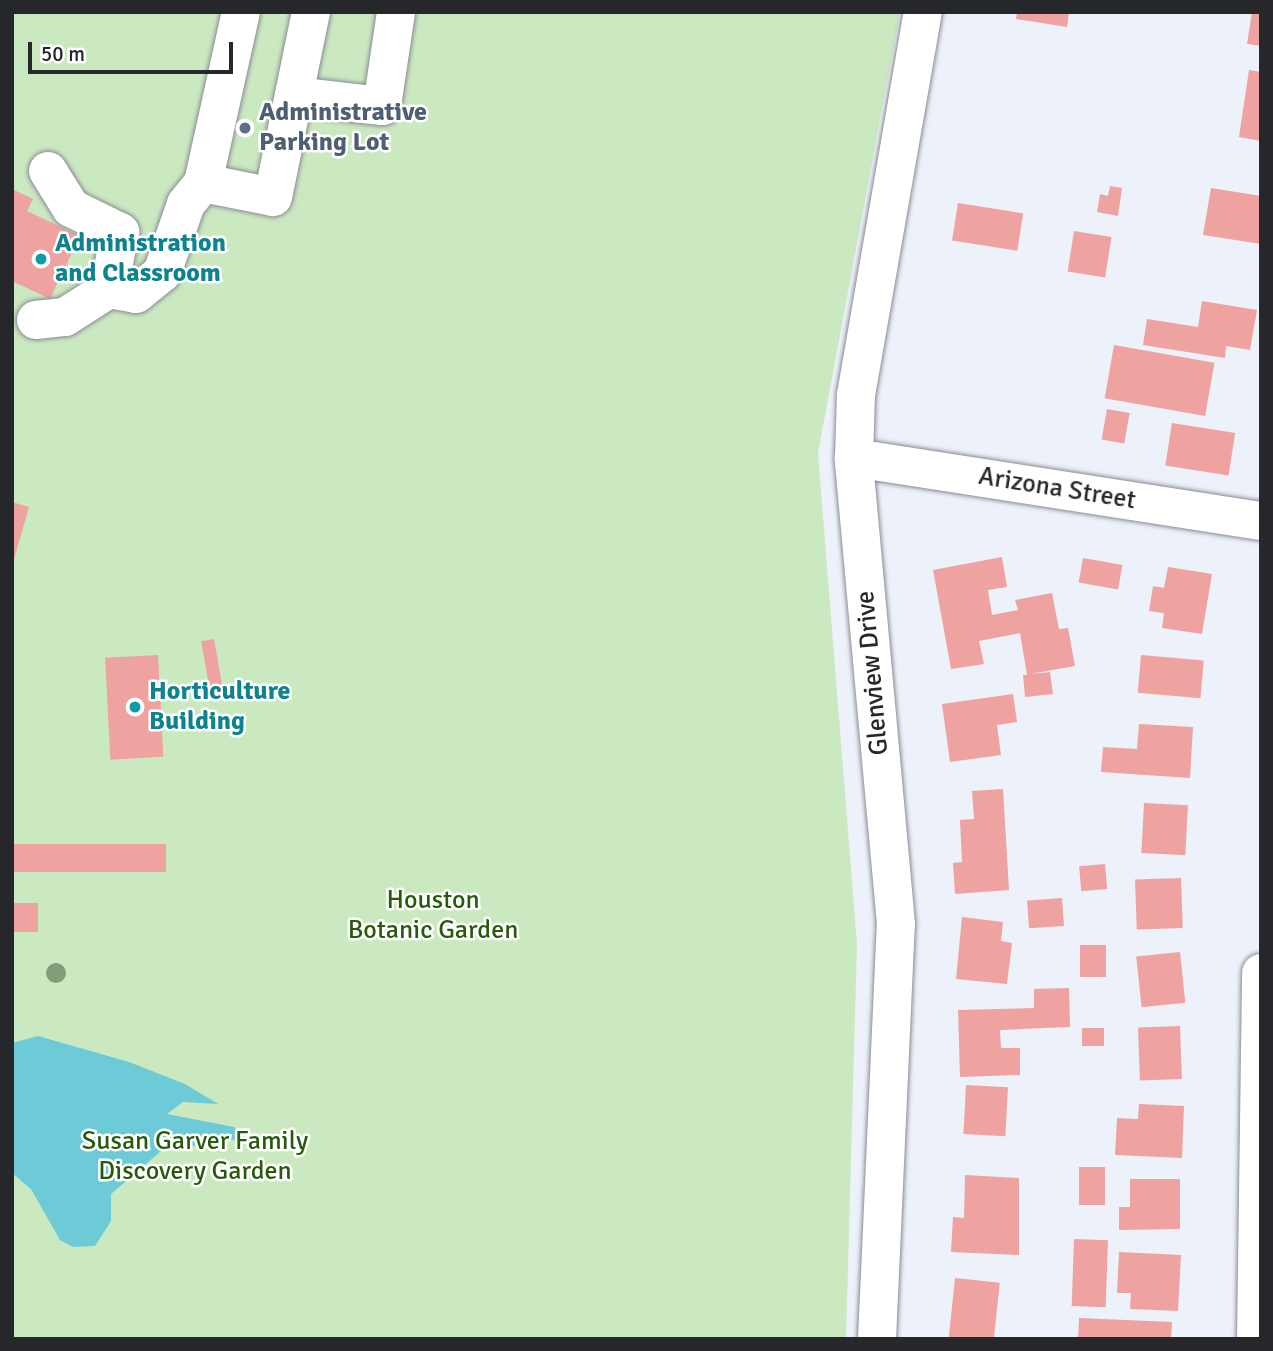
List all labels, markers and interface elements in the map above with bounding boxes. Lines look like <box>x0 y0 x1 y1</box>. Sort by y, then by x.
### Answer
scale bar <box>32 28 236 72</box>
text: 50 m <box>41 41 85 67</box>
place label: Administrative Parking Lot <box>259 97 427 158</box>
marker: Administrative Parking Lot <box>237 120 253 136</box>
place label: Administration and Classroom <box>55 228 226 290</box>
marker: Administration and Classroom <box>33 251 49 267</box>
street label: Arizona Street <box>976 461 1138 517</box>
street label: Glenview Drive <box>850 590 896 756</box>
place label: Horticulture Building <box>149 676 290 738</box>
marker: Horticulture Building <box>127 699 143 715</box>
park label: Houston Botanic Garden <box>348 885 518 946</box>
park label: Susan Garver Family Discovery Garden <box>82 1126 308 1188</box>

